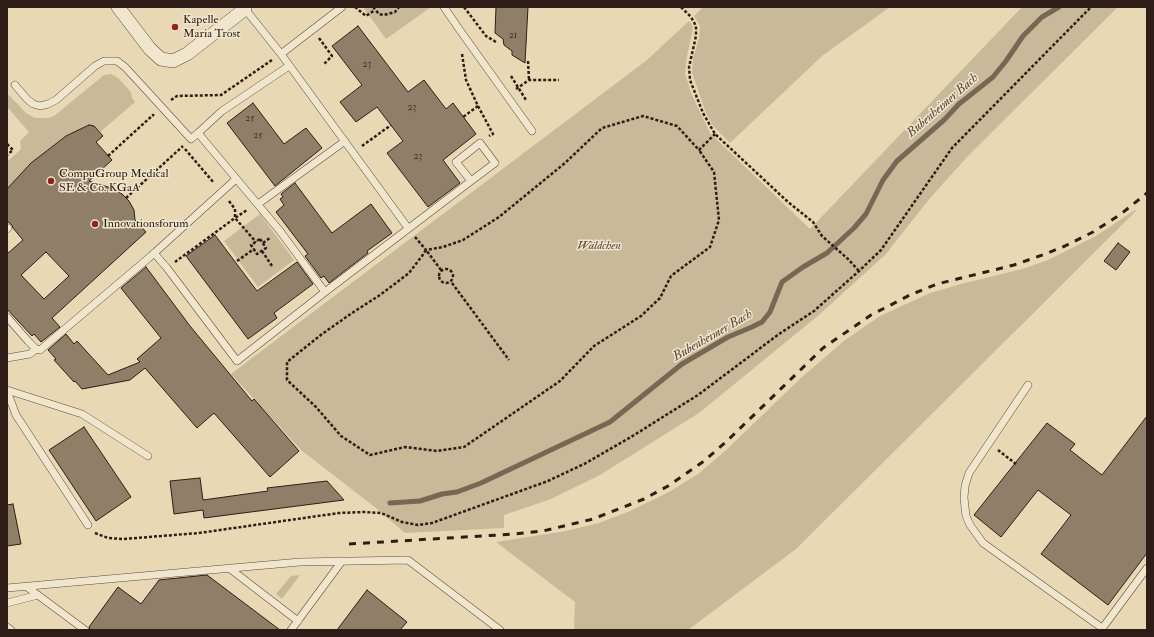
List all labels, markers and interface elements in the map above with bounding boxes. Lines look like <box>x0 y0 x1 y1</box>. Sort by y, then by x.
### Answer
place label: Kapelle Maria Trost <box>183 13 240 41</box>
marker: Kapelle Maria Trost <box>170 22 180 32</box>
house number: 21 <box>509 30 517 42</box>
house number: 23 <box>363 59 371 71</box>
water label: Bubenheimer Bach <box>904 71 982 141</box>
house number: 23 <box>408 102 416 114</box>
house number: 25 <box>245 113 255 125</box>
house number: 25 <box>253 130 263 142</box>
house number: 23 <box>414 151 422 163</box>
place label: CompuGroup Medical SE & Co. KGaA <box>59 167 168 195</box>
marker: CompuGroup Medical SE & Co. KGaA <box>46 176 56 186</box>
place label: Innovationsforum <box>103 217 189 231</box>
marker: Innovationsforum <box>90 219 100 229</box>
park label: Wäldchen <box>577 239 621 253</box>
water label: Bubenheimer Bach <box>670 307 756 365</box>

